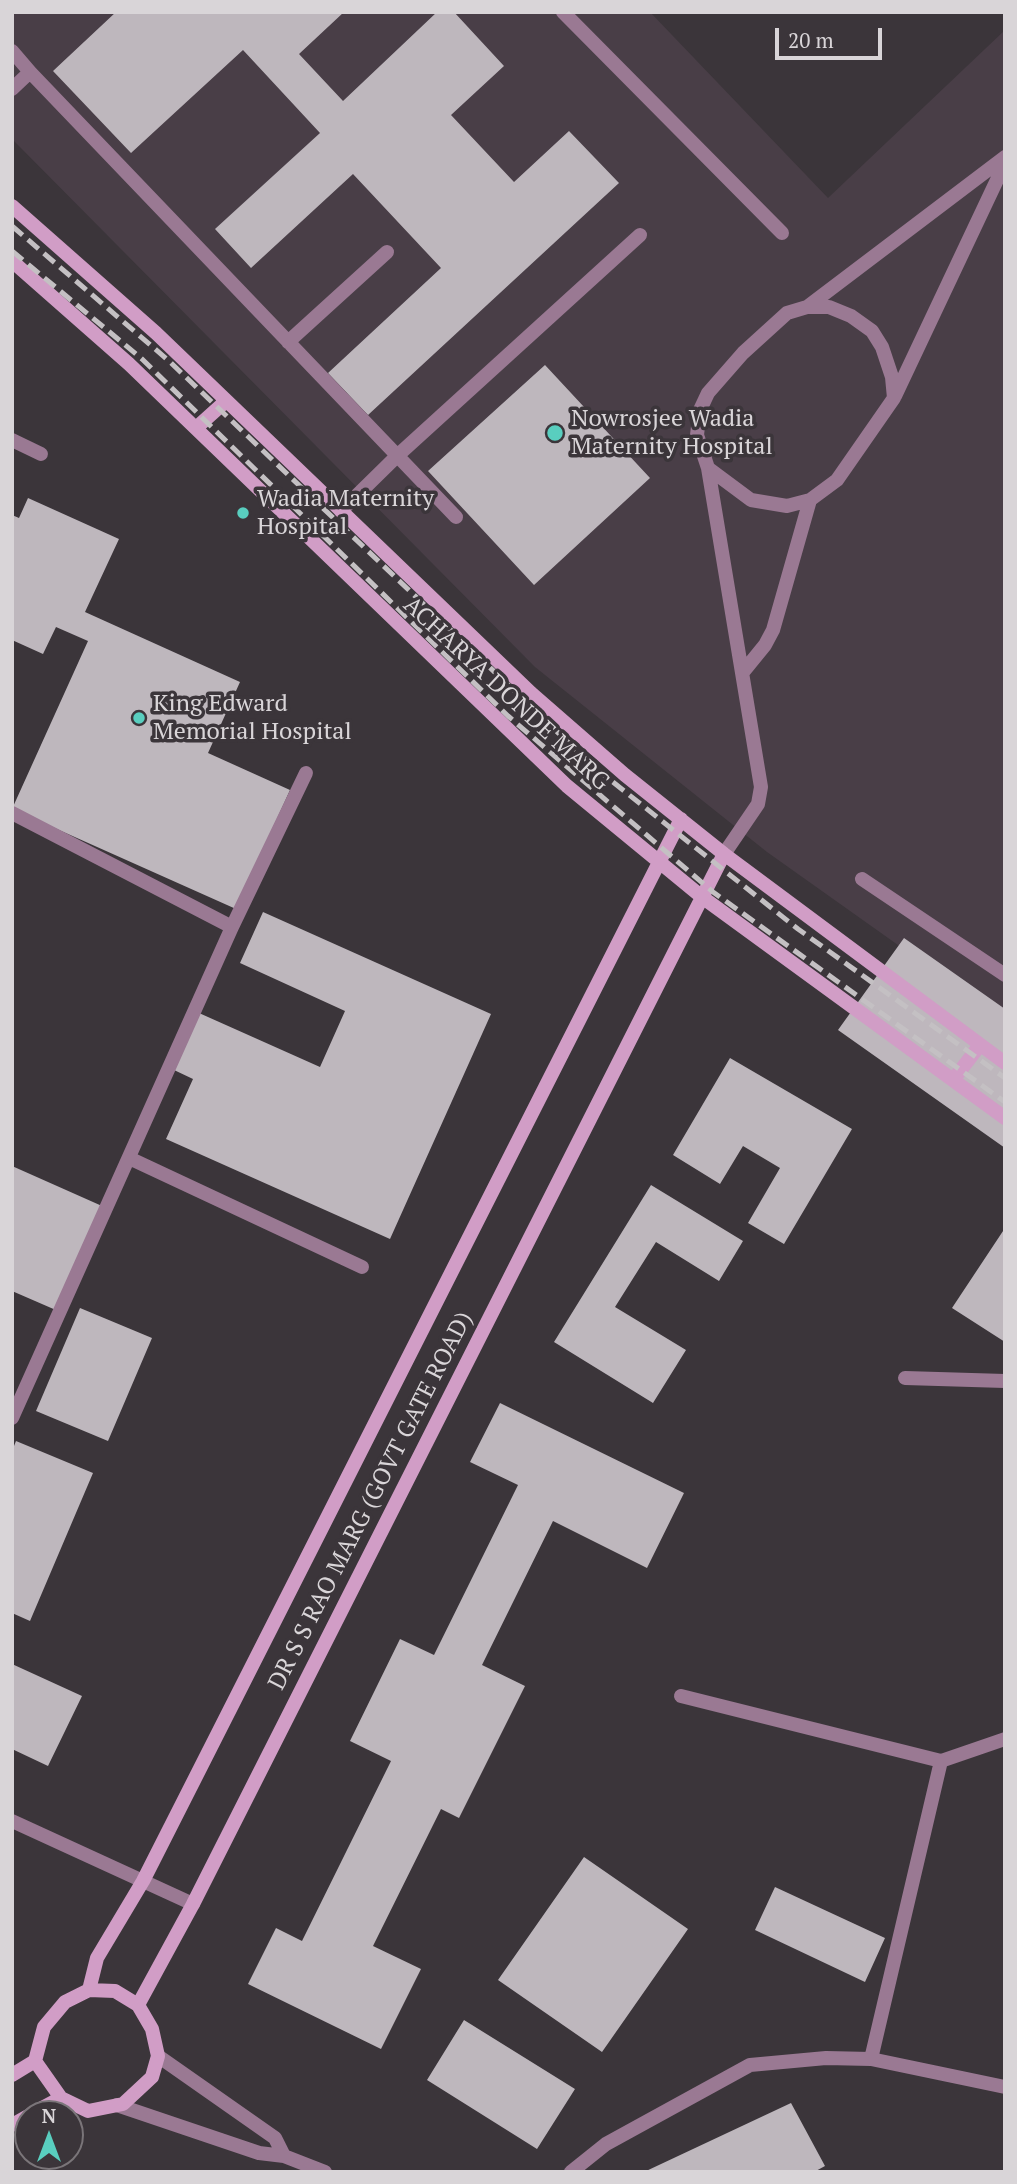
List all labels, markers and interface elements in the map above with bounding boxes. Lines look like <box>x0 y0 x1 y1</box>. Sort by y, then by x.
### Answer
scale bar <box>779 14 886 58</box>
text: 20 m <box>788 26 834 54</box>
place label: Nowrosjee Wadia Maternity Hospital <box>571 405 773 461</box>
marker: Nowrosjee Wadia Maternity Hospital <box>545 423 565 443</box>
place label: Wadia Maternity Hospital <box>257 485 434 541</box>
marker: Wadia Maternity Hospital <box>235 505 251 521</box>
street label: ACHARYA DONDE MARG <box>397 591 615 797</box>
place label: King Edward Memorial Hospital <box>153 690 352 746</box>
marker: King Edward Memorial Hospital <box>131 710 147 726</box>
street label: DR S S RAO MARG (GOVT GATE ROAD) <box>263 1307 479 1695</box>
north arrow <box>14 2100 84 2170</box>
text: N <box>42 2103 56 2128</box>

